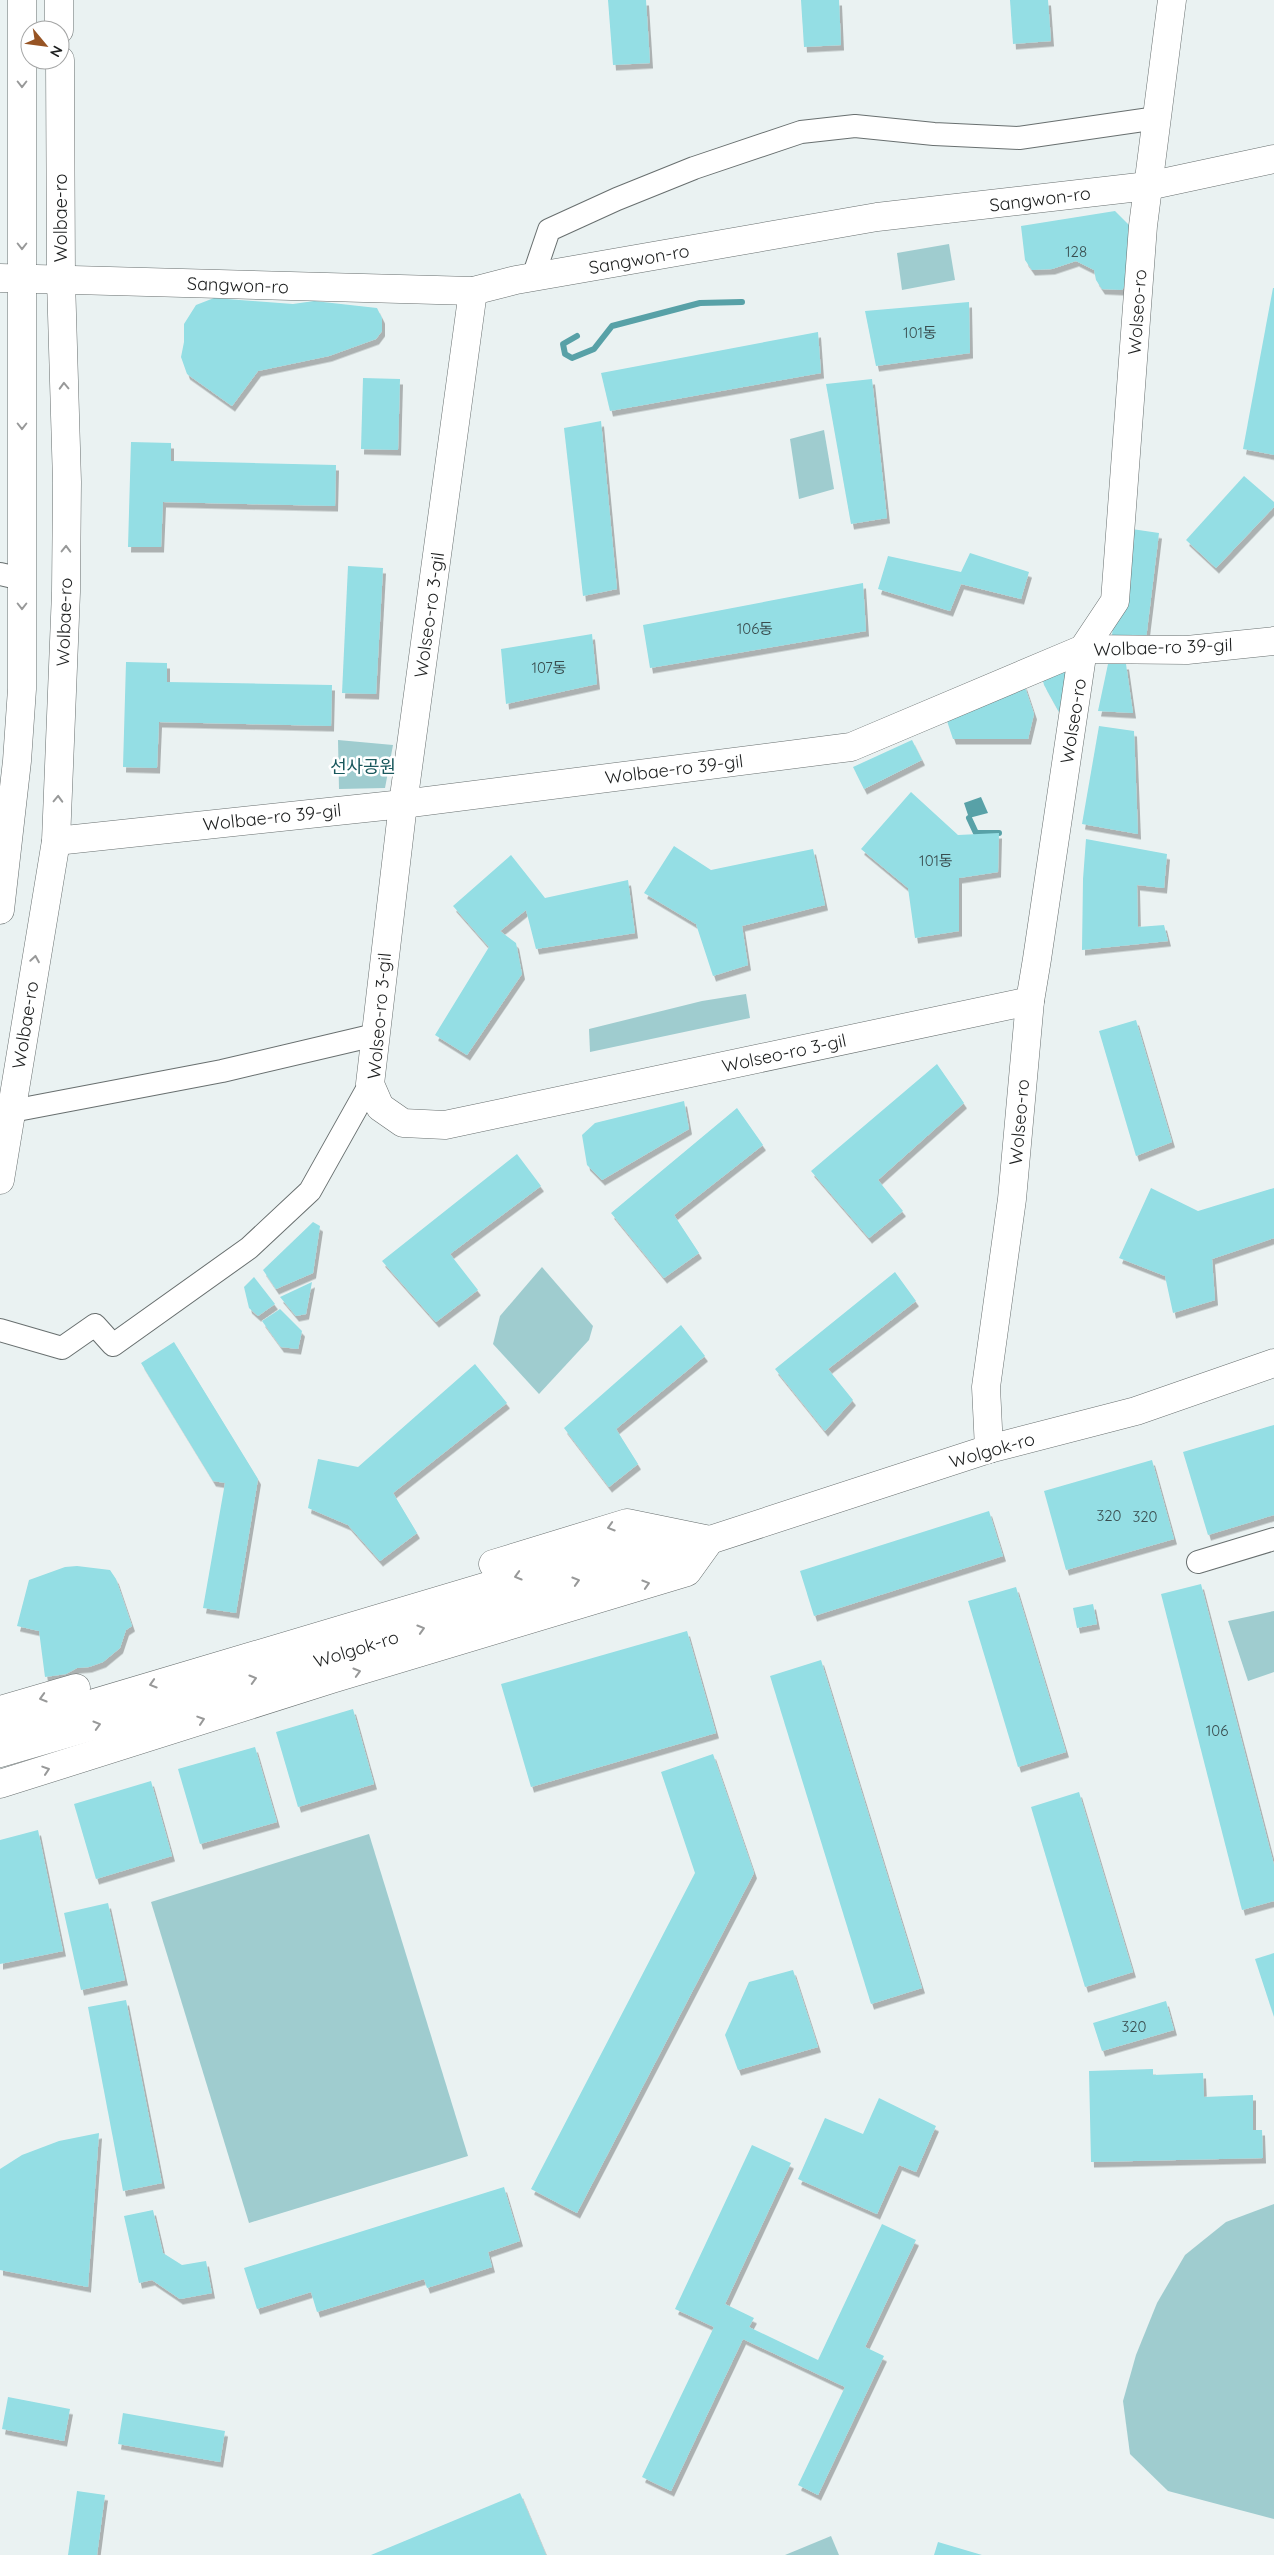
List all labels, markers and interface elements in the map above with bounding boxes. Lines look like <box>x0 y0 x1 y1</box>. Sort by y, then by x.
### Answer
north arrow <box>20 20 70 70</box>
text: N <box>46 42 67 60</box>
one-way arrow <box>17 80 27 88</box>
street label: Wolbae-ro <box>49 174 72 262</box>
street label: Sangwon-ro <box>988 181 1092 217</box>
street label: Sangwon-ro <box>587 239 691 279</box>
one-way arrow <box>17 242 27 250</box>
house number: 128 <box>1065 242 1087 261</box>
street label: Wolseo-ro <box>1123 268 1151 356</box>
street label: Sangwon-ro <box>187 272 289 298</box>
house number: 101동 <box>903 323 937 342</box>
one-way arrow <box>59 382 69 390</box>
one-way arrow <box>17 422 27 430</box>
one-way arrow <box>61 545 71 552</box>
street label: Wolseo-ro 3-gil <box>409 551 449 679</box>
street label: Wolbae-ro <box>51 577 77 667</box>
one-way arrow <box>17 602 27 610</box>
house number: 106동 <box>737 619 773 638</box>
street label: Wolbae-ro 39-gil <box>1093 633 1233 661</box>
house number: 107동 <box>531 658 567 677</box>
street label: Wolseo-ro <box>1055 677 1091 765</box>
street label: Wolbae-ro 39-gil <box>604 749 744 789</box>
park label: 선사공원 <box>330 755 396 778</box>
one-way arrow <box>52 794 63 802</box>
street label: Wolbae-ro 39-gil <box>202 798 342 836</box>
house number: 101동 <box>919 851 953 870</box>
street label: Wolseo-ro 3-gil <box>362 952 396 1080</box>
one-way arrow <box>30 955 40 964</box>
street label: Wolbae-ro <box>7 979 43 1071</box>
street label: Wolseo-ro 3-gil <box>720 1029 848 1077</box>
street label: Wolseo-ro <box>1004 1078 1034 1166</box>
street label: Wolgok-ro <box>947 1427 1037 1473</box>
house number: 320 <box>1096 1506 1122 1525</box>
house number: 320 <box>1132 1507 1158 1526</box>
one-way arrow <box>608 1522 616 1532</box>
one-way arrow <box>514 1571 522 1581</box>
one-way arrow <box>571 1577 580 1587</box>
one-way arrow <box>641 1580 650 1590</box>
street label: Wolgok-ro <box>311 1625 401 1673</box>
one-way arrow <box>416 1625 424 1635</box>
one-way arrow <box>352 1668 360 1678</box>
one-way arrow <box>249 1675 257 1685</box>
one-way arrow <box>149 1679 157 1689</box>
one-way arrow <box>39 1692 48 1702</box>
one-way arrow <box>197 1716 205 1726</box>
one-way arrow <box>93 1721 101 1731</box>
house number: 106 <box>1206 1721 1228 1740</box>
one-way arrow <box>42 1765 50 1775</box>
house number: 320 <box>1121 2017 1147 2036</box>

